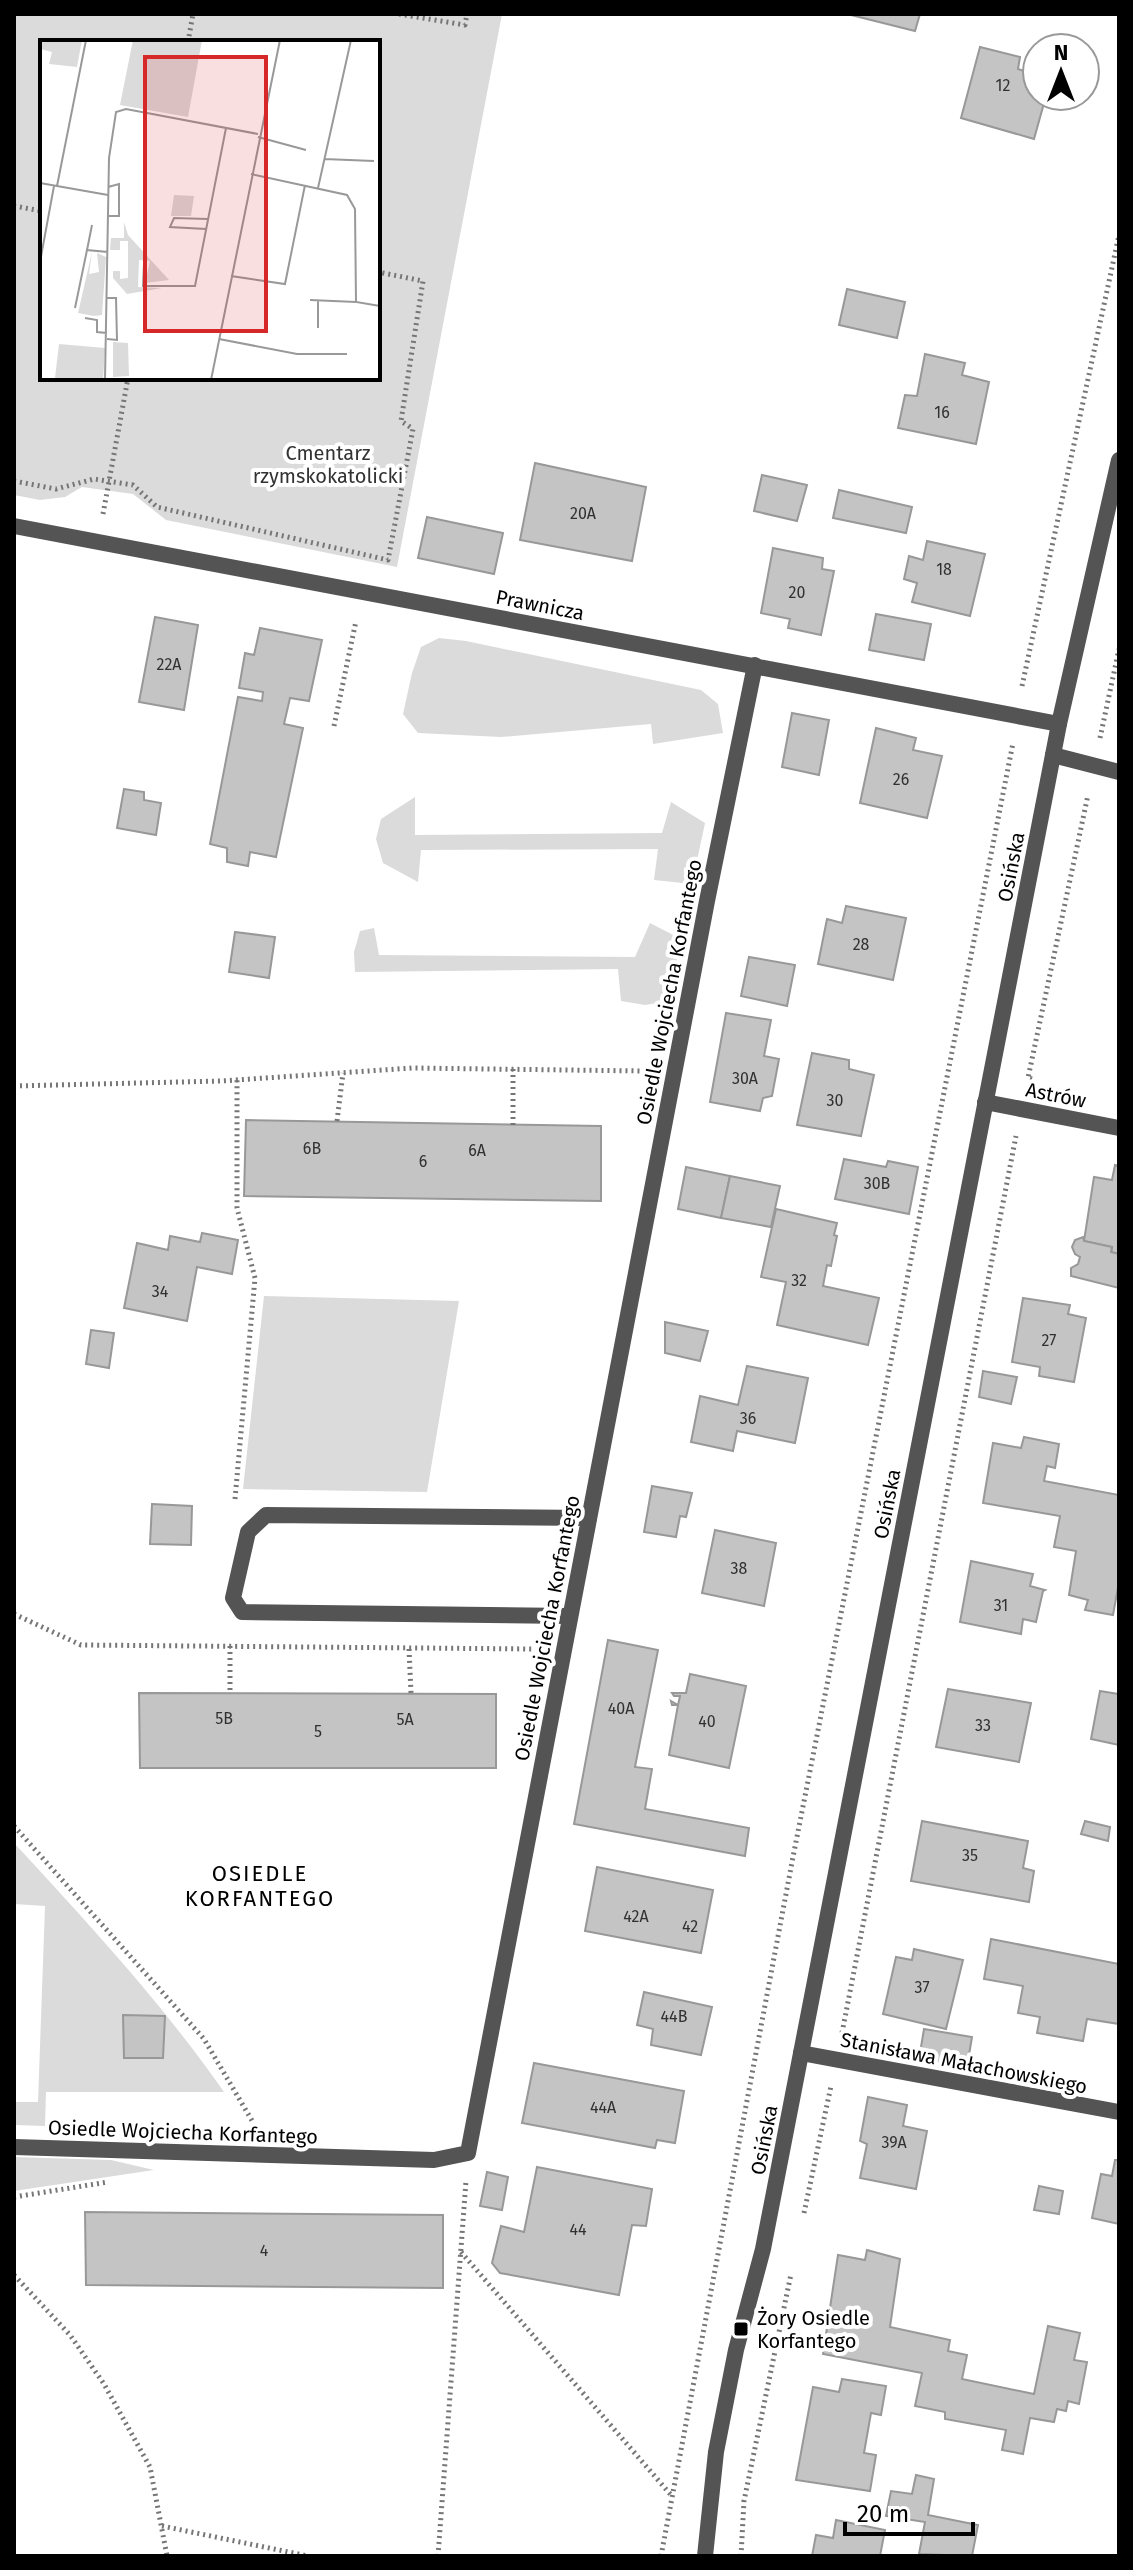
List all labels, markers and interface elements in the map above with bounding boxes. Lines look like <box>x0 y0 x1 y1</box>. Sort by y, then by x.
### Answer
north arrow <box>1021 32 1101 112</box>
text: N <box>1054 39 1068 66</box>
inset map <box>40 40 380 380</box>
house number: 12 <box>996 76 1010 95</box>
house number: 16 <box>934 403 950 422</box>
park label: Cmentarz rzymskokatolicki <box>253 441 403 488</box>
house number: 20A <box>570 504 597 523</box>
house number: 18 <box>936 560 952 579</box>
house number: 20 <box>789 583 805 602</box>
street label: Prawnicza <box>494 585 586 625</box>
house number: 22A <box>156 655 182 674</box>
house number: 26 <box>893 770 909 789</box>
street label: Osińska <box>992 830 1030 904</box>
street label: Osiedle Wojciecha Korfantego <box>631 857 707 1127</box>
house number: 28 <box>853 935 870 954</box>
house number: 30A <box>732 1069 759 1088</box>
street label: Astrów <box>1024 1077 1088 1113</box>
house number: 30 <box>827 1091 844 1110</box>
house number: 6B <box>303 1139 321 1158</box>
house number: 6A <box>468 1141 487 1160</box>
house number: 6 <box>419 1152 427 1171</box>
house number: 30B <box>864 1174 891 1193</box>
house number: 32 <box>791 1271 807 1290</box>
house number: 34 <box>152 1282 169 1301</box>
house number: 27 <box>1042 1331 1056 1350</box>
house number: 36 <box>740 1409 756 1428</box>
street label: Osińska <box>868 1467 906 1541</box>
street label: Osiedle Wojciecha Korfantego <box>509 1493 585 1763</box>
house number: 38 <box>731 1559 748 1578</box>
house number: 31 <box>994 1596 1008 1615</box>
house number: 40A <box>608 1699 635 1718</box>
house number: 5B <box>215 1709 233 1728</box>
house number: 5A <box>396 1710 414 1729</box>
house number: 40 <box>698 1712 716 1731</box>
house number: 33 <box>975 1716 991 1735</box>
house number: 5 <box>314 1722 322 1741</box>
house number: 35 <box>962 1846 978 1865</box>
district label: OSIEDLE KORFANTEGO <box>185 1860 335 1912</box>
house number: 42A <box>623 1907 649 1926</box>
house number: 42 <box>682 1917 698 1936</box>
house number: 37 <box>914 1978 930 1997</box>
house number: 44B <box>661 2007 688 2026</box>
street label: Stanisława Małachowskiego <box>839 2027 1089 2099</box>
house number: 44A <box>590 2098 617 2117</box>
street label: Osińska <box>745 2103 783 2177</box>
street label: Osiedle Wojciecha Korfantego <box>48 2115 318 2149</box>
house number: 39A <box>881 2133 907 2152</box>
house number: 44 <box>569 2220 587 2239</box>
house number: 4 <box>260 2241 269 2260</box>
place label: Żory Osiedle Korfantego <box>757 2306 870 2353</box>
marker: Żory Osiedle Korfantego <box>732 2320 750 2338</box>
scale bar <box>845 2486 973 2536</box>
text: 20 m <box>857 2500 909 2528</box>

